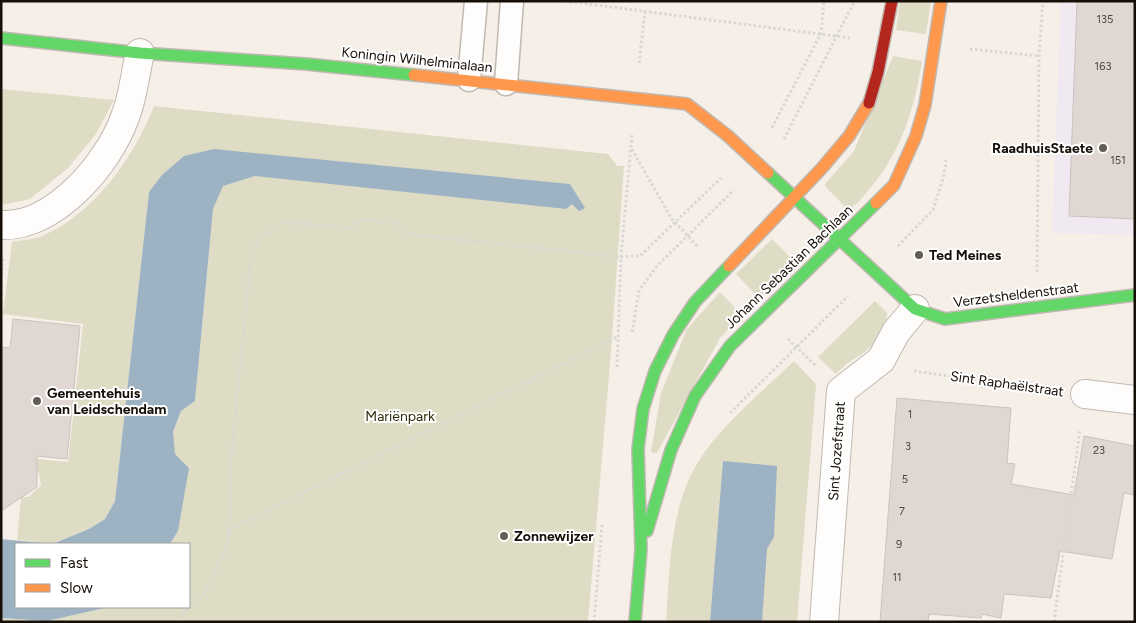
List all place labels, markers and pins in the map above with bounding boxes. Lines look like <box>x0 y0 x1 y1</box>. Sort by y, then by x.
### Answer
place label: RaadhuisStaete <box>992 140 1093 157</box>
marker: RaadhuisStaete <box>1097 142 1109 154</box>
place label: Ted Meines <box>929 247 1002 264</box>
marker: Ted Meines <box>913 249 925 261</box>
place label: Gemeentehuis van Leidschendam <box>47 385 166 418</box>
marker: Gemeentehuis van Leidschendam <box>31 395 43 407</box>
place label: Zonnewijzer <box>514 528 594 545</box>
marker: Zonnewijzer <box>498 530 510 542</box>

